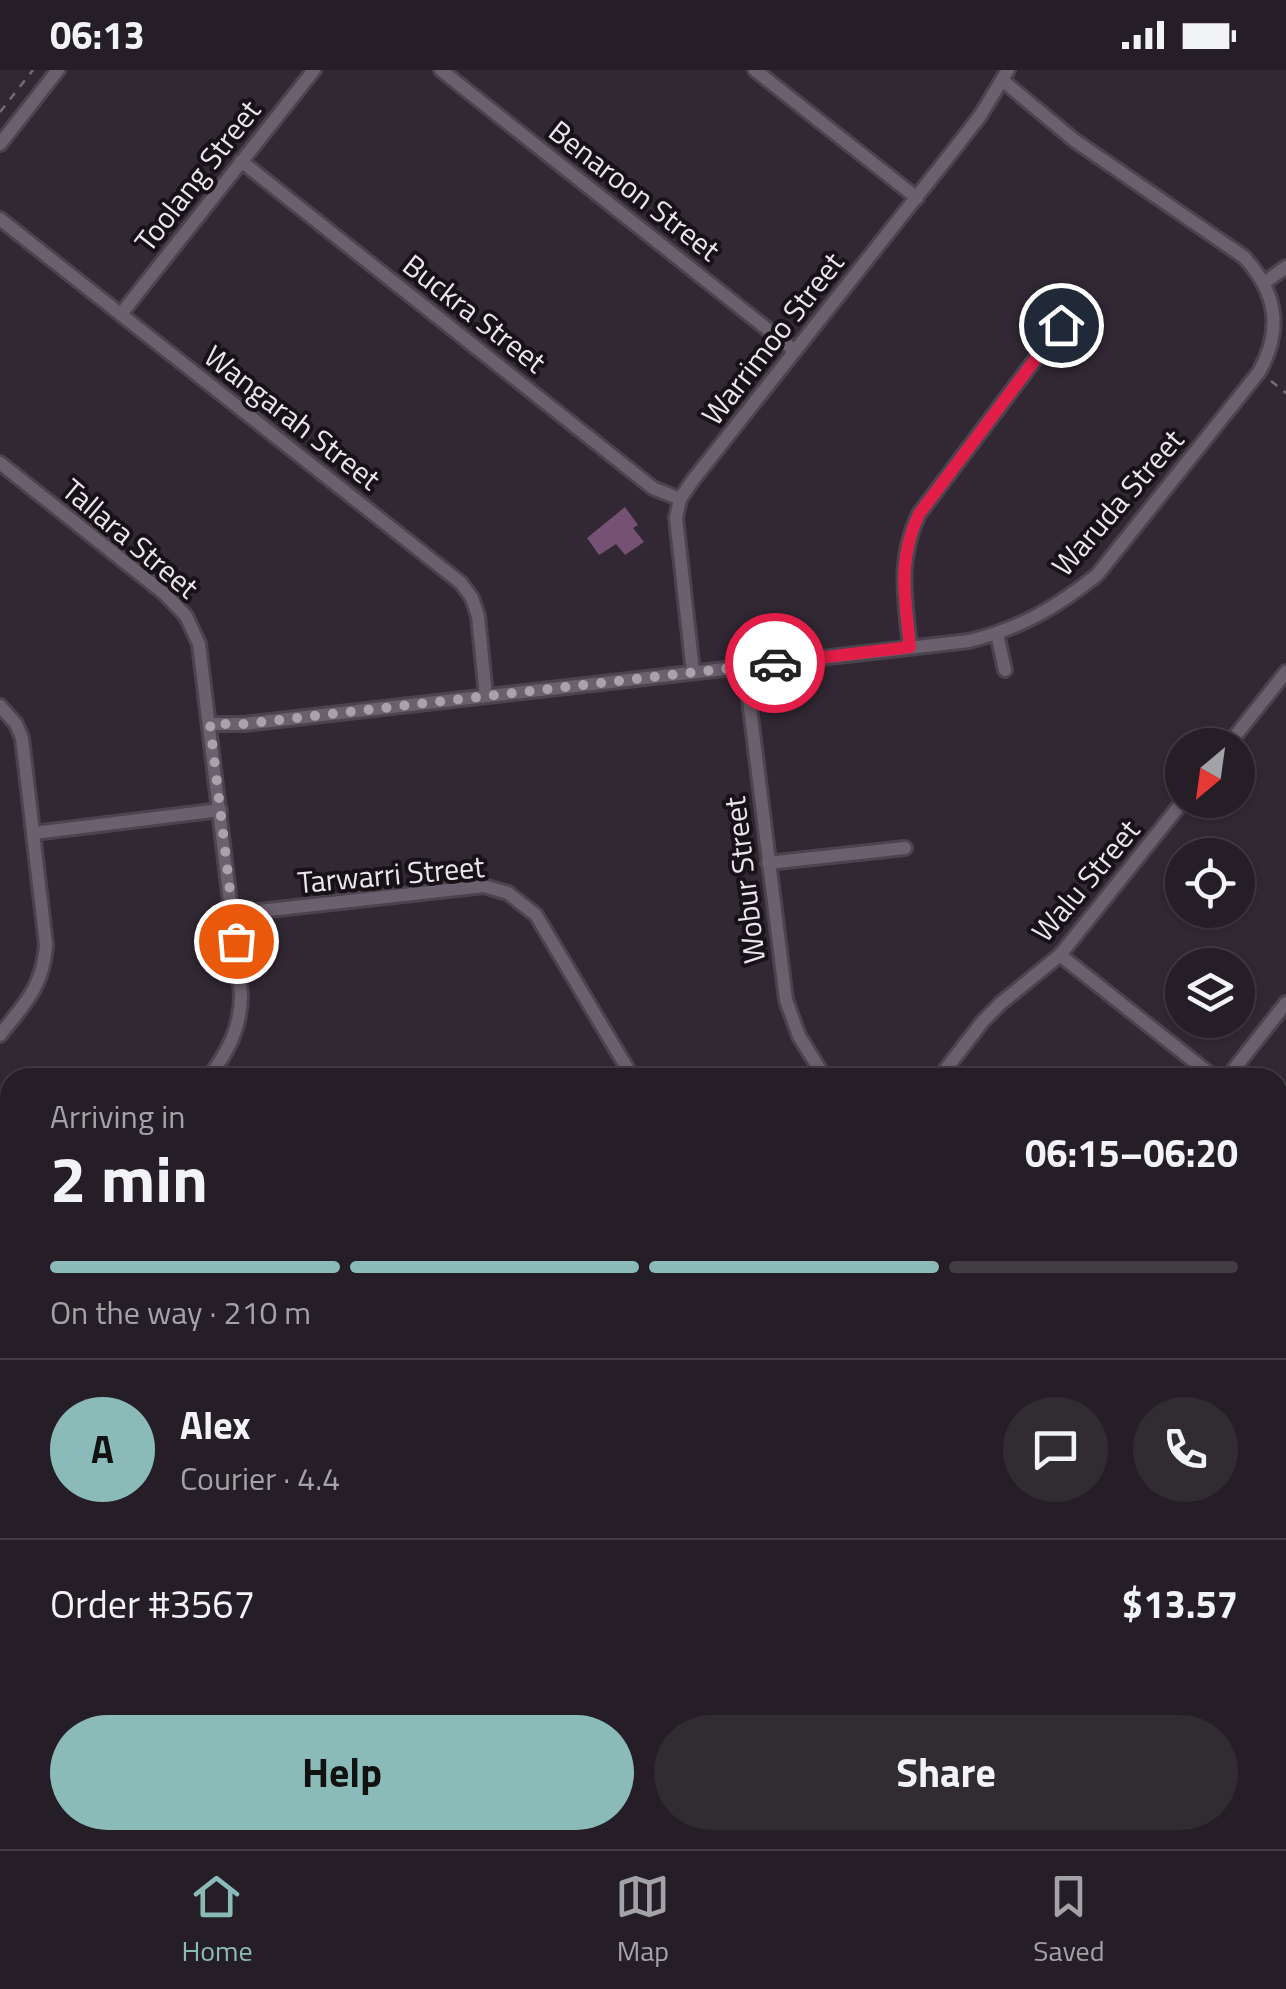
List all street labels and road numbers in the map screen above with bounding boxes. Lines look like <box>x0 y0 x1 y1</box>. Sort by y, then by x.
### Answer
street label: Toolang Street <box>123 89 272 261</box>
street label: Benaroon Street <box>539 108 731 272</box>
street label: Warrimoo Street <box>690 241 855 435</box>
street label: Buckra Street <box>393 242 557 384</box>
street label: Wangarah Street <box>194 333 391 501</box>
street label: Waruda Street <box>1040 418 1195 586</box>
street label: Tallara Street <box>52 467 210 610</box>
street label: Wobur Street <box>711 794 777 966</box>
street label: Walu Street <box>1020 809 1151 952</box>
street label: Tarwarri Street <box>295 843 487 905</box>

